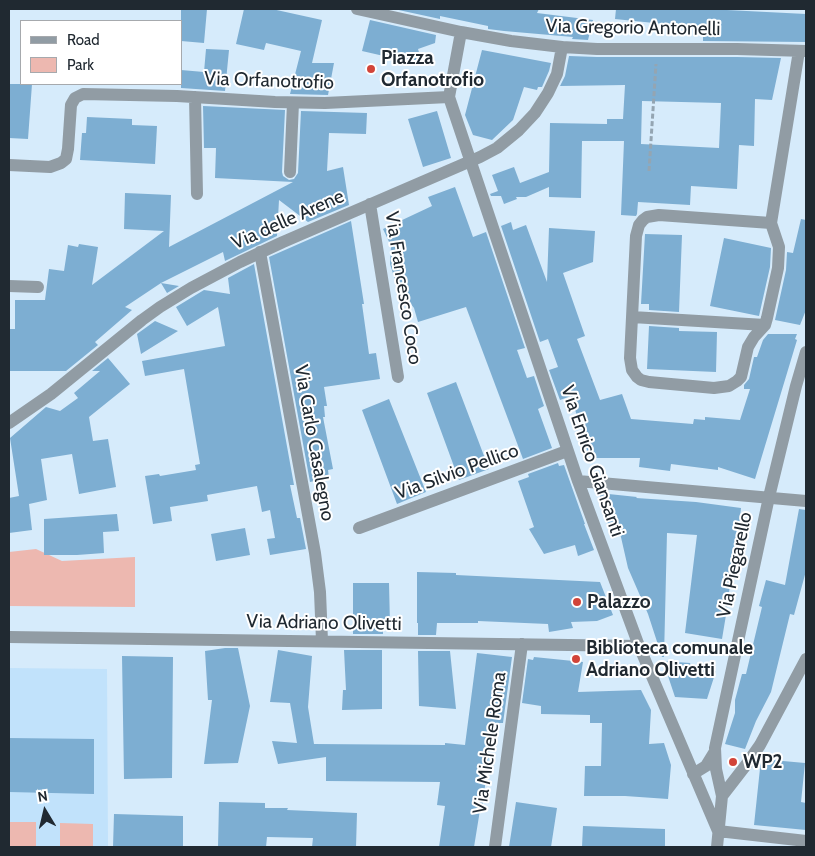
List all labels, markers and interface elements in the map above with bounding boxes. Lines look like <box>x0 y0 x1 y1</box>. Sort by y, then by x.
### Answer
street label: Via Gregorio Antonelli <box>545 15 721 41</box>
legend <box>20 20 182 85</box>
text: Road <box>67 31 100 49</box>
place label: Piazza Orfanotrofio <box>381 47 484 91</box>
text: Park <box>67 56 94 74</box>
marker: Piazza Orfanotrofio <box>365 63 377 75</box>
street label: Via Orfanotrofio <box>204 67 334 95</box>
street label: Via delle Arene <box>228 185 348 255</box>
street label: Via Francesco Coco <box>380 210 426 366</box>
street label: Via Carlo Casalegno <box>289 363 339 523</box>
street label: Via Enrico Giansanti <box>555 382 629 540</box>
street label: Via Silvio Pellico <box>392 439 522 505</box>
street label: Via Piegarello <box>713 510 757 620</box>
place label: Palazzo <box>587 591 651 613</box>
marker: Palazzo <box>571 596 583 608</box>
street label: Via Adriano Olivetti <box>246 610 402 636</box>
place label: Biblioteca comunale Adriano Olivetti <box>586 637 753 681</box>
marker: Biblioteca comunale Adriano Olivetti <box>570 653 582 665</box>
street label: Via Michele Roma <box>469 670 511 816</box>
place label: WP2 <box>743 751 783 773</box>
marker: WP2 <box>727 756 739 768</box>
north arrow <box>20 786 70 836</box>
text: N <box>36 787 49 806</box>

